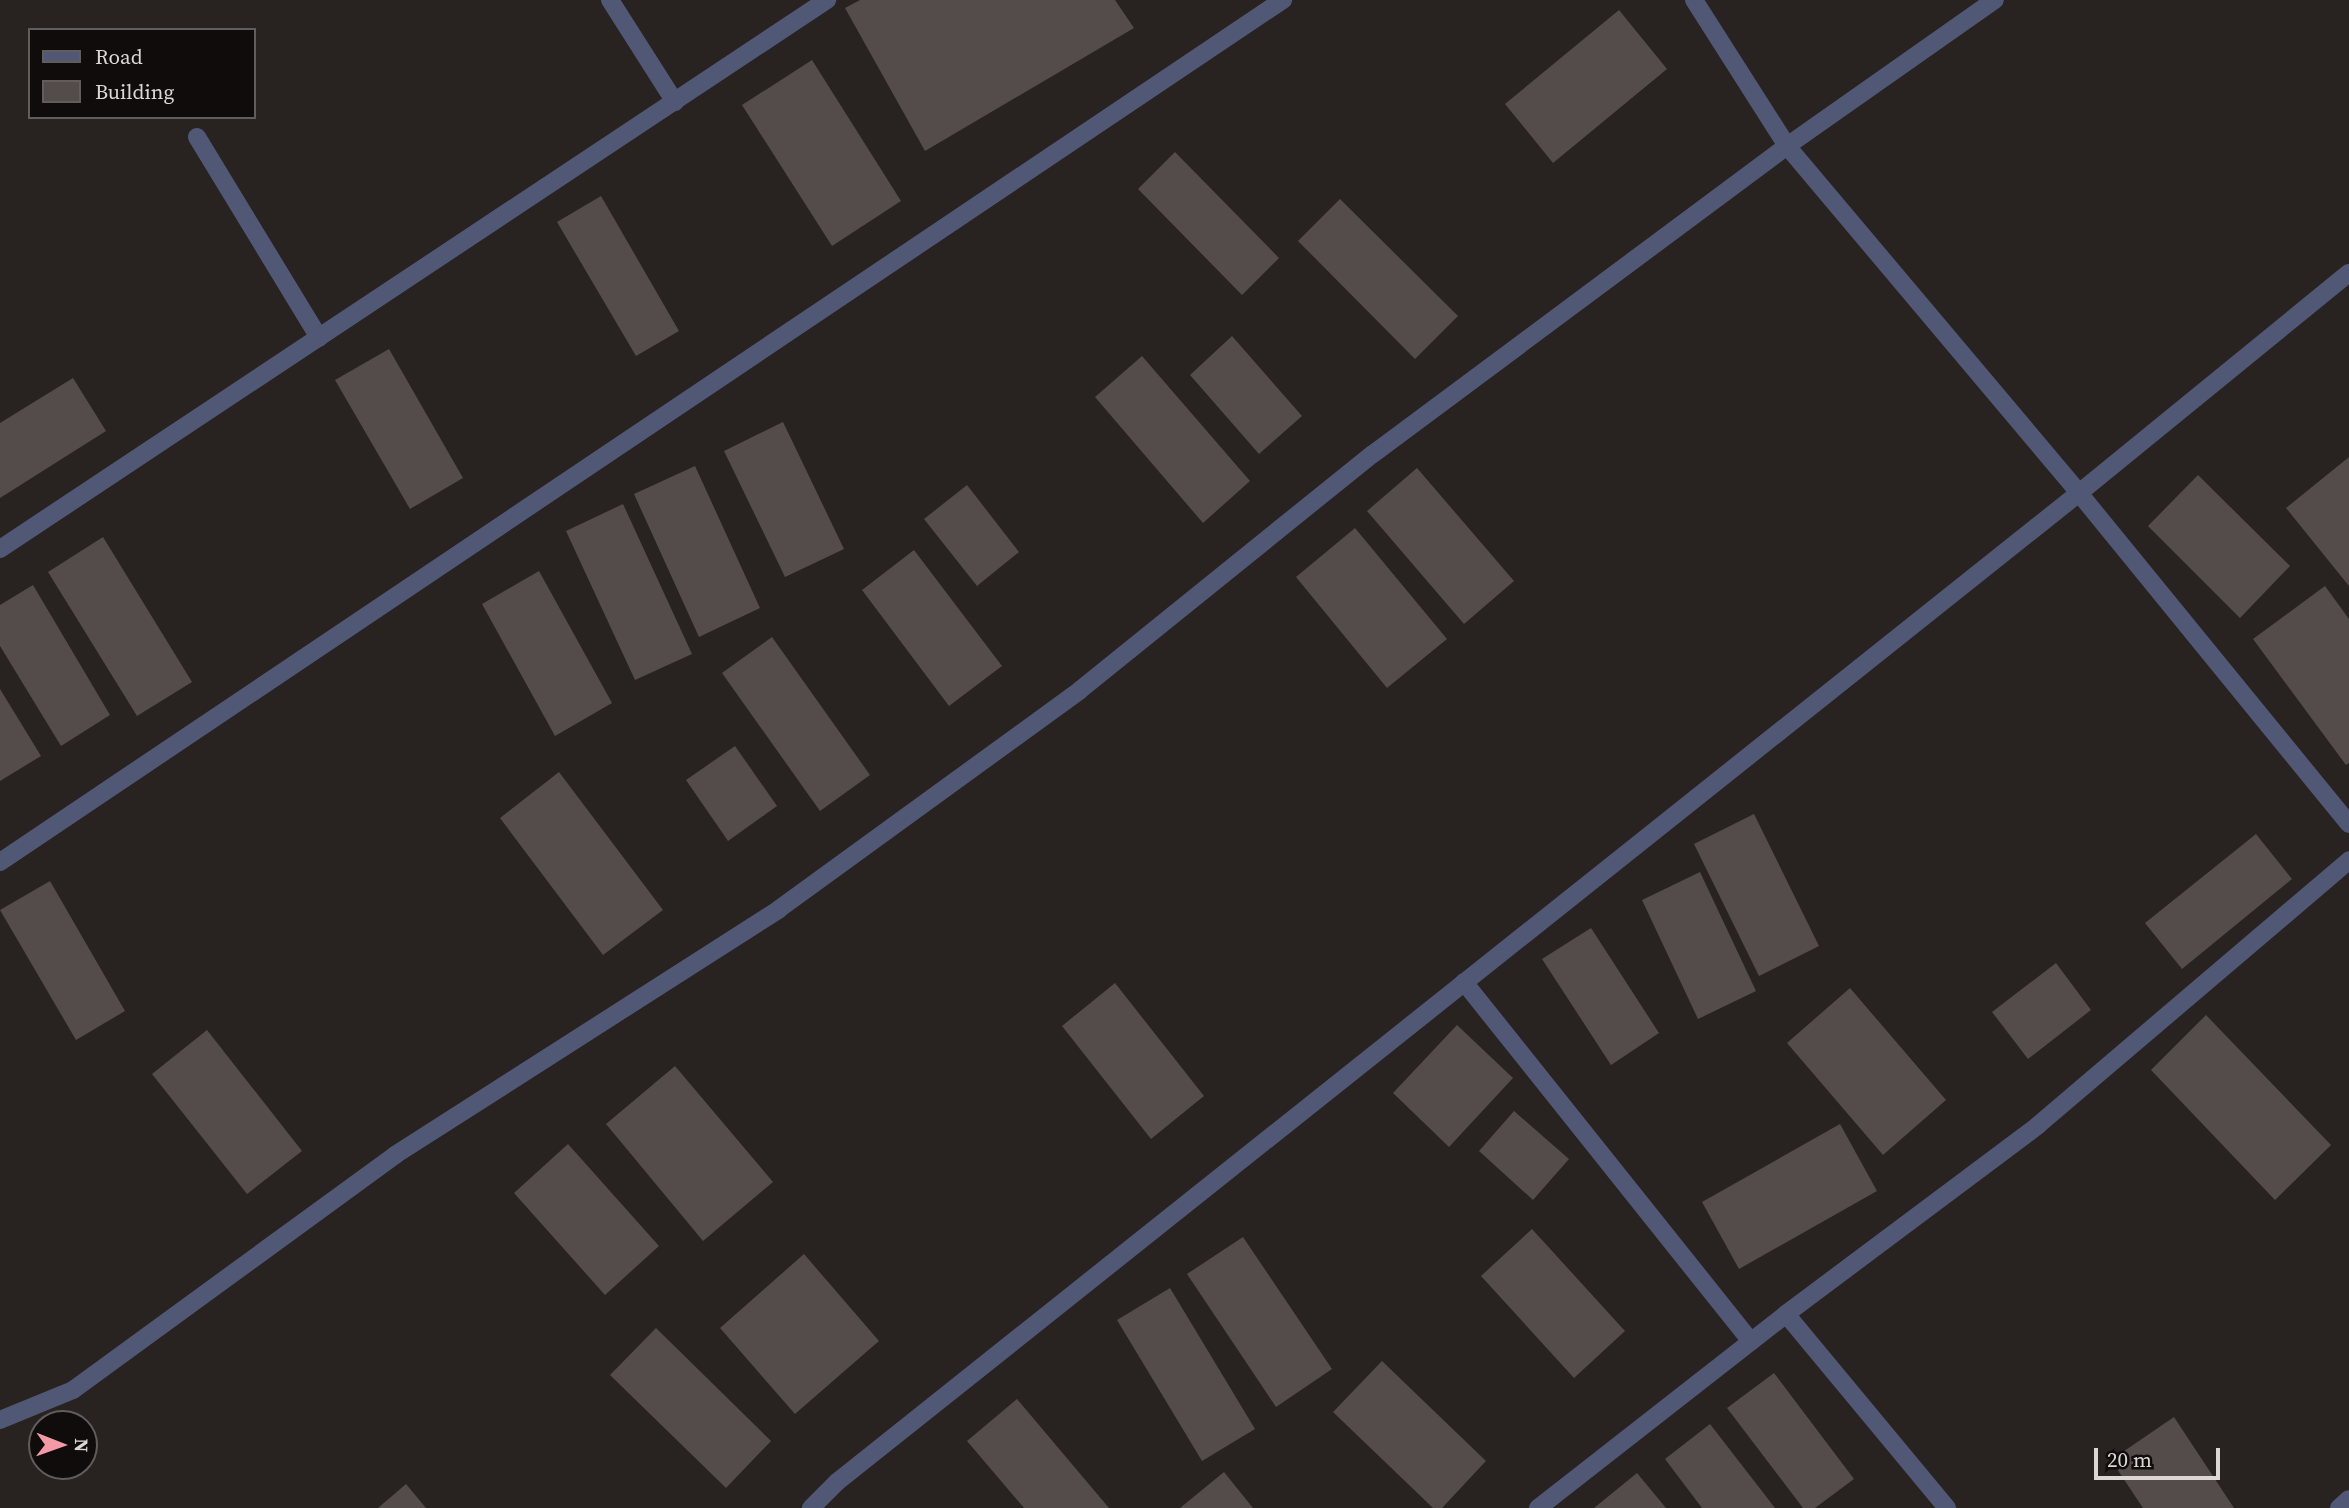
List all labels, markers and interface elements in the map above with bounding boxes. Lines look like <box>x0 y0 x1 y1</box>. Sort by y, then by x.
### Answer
legend <box>28 28 256 119</box>
text: Road <box>95 42 143 71</box>
text: Building <box>95 77 174 106</box>
north arrow <box>28 1410 98 1480</box>
scale bar <box>2097 1434 2223 1478</box>
text: N <box>69 1438 95 1452</box>
text: 20 m <box>2107 1445 2152 1474</box>

